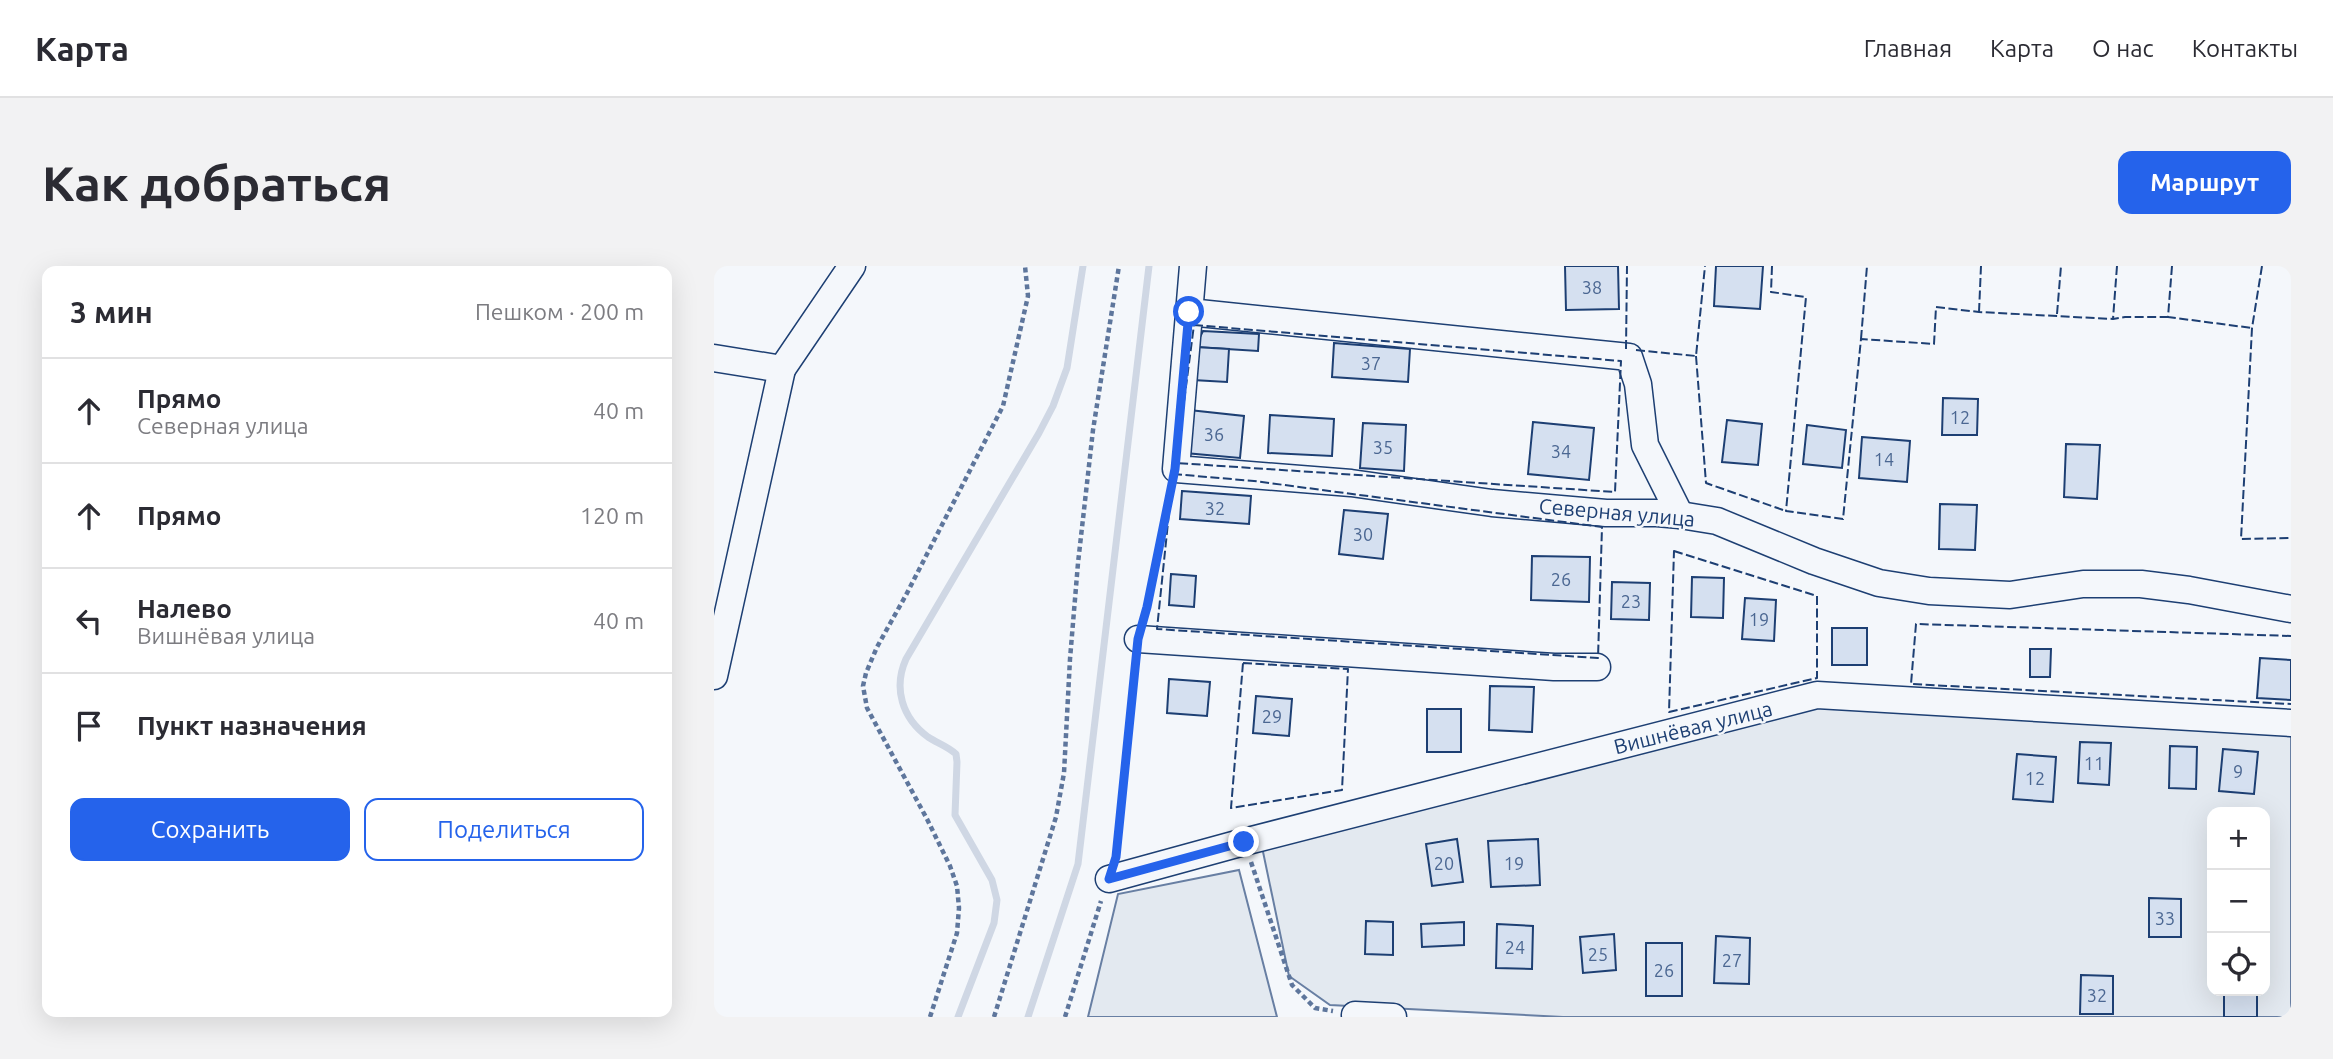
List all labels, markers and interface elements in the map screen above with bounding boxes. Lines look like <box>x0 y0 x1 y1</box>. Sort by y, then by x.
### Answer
text: Карта <box>35 30 129 67</box>
text: Главная <box>1864 35 1952 62</box>
text: Карта <box>1990 35 2054 62</box>
text: О нас <box>2092 35 2154 62</box>
text: Контакты <box>2192 35 2298 62</box>
button: Маршрут <box>2118 151 2291 214</box>
text: Как добраться <box>42 155 391 210</box>
house number: 38 <box>1582 277 1602 297</box>
text: 3 мин <box>70 295 153 329</box>
route start <box>1173 296 1204 327</box>
text: Пешком · 200 m <box>475 299 644 324</box>
house number: 37 <box>1361 353 1381 373</box>
text: Прямо <box>137 384 221 413</box>
icon: ahead <box>70 392 108 430</box>
text: 40 m <box>593 398 644 423</box>
house number: 12 <box>1950 407 1970 427</box>
text: Северная улица <box>137 413 309 438</box>
house number: 36 <box>1204 424 1224 444</box>
house number: 35 <box>1373 437 1393 457</box>
house number: 34 <box>1551 441 1571 461</box>
house number: 14 <box>1874 449 1894 469</box>
street label: Северная улица <box>1538 493 1696 531</box>
icon: ahead <box>70 497 108 535</box>
house number: 32 <box>1205 498 1225 518</box>
text: Прямо <box>137 501 221 530</box>
text: 120 m <box>580 503 644 528</box>
house number: 30 <box>1353 524 1373 544</box>
house number: 26 <box>1551 569 1571 589</box>
house number: 23 <box>1621 591 1641 611</box>
text: Налево <box>137 594 232 623</box>
icon: left <box>70 602 108 640</box>
text: 40 m <box>593 608 644 633</box>
house number: 19 <box>1749 609 1769 629</box>
text: Вишнёвая улица <box>137 623 315 648</box>
street label: Вишнёвая улица <box>1611 696 1775 758</box>
house number: 29 <box>1262 706 1282 726</box>
icon: arrive <box>70 707 108 745</box>
text: Пункт назначения <box>137 711 367 740</box>
house number: 11 <box>2084 753 2104 773</box>
house number: 9 <box>2233 761 2243 781</box>
house number: 12 <box>2025 768 2045 788</box>
button: Сохранить <box>70 798 350 861</box>
button: Поделиться <box>364 798 644 861</box>
map controls <box>2207 807 2270 996</box>
button: + <box>2207 807 2270 870</box>
route end <box>1228 826 1259 857</box>
house number: 20 <box>1434 853 1454 873</box>
house number: 19 <box>1504 853 1524 873</box>
button: − <box>2207 870 2270 933</box>
house number: 33 <box>2155 908 2175 928</box>
button: locate <box>2207 933 2270 996</box>
house number: 24 <box>1505 937 1525 957</box>
house number: 25 <box>1588 944 1608 964</box>
house number: 27 <box>1722 950 1742 970</box>
house number: 26 <box>1654 960 1674 980</box>
house number: 32 <box>2087 985 2107 1005</box>

